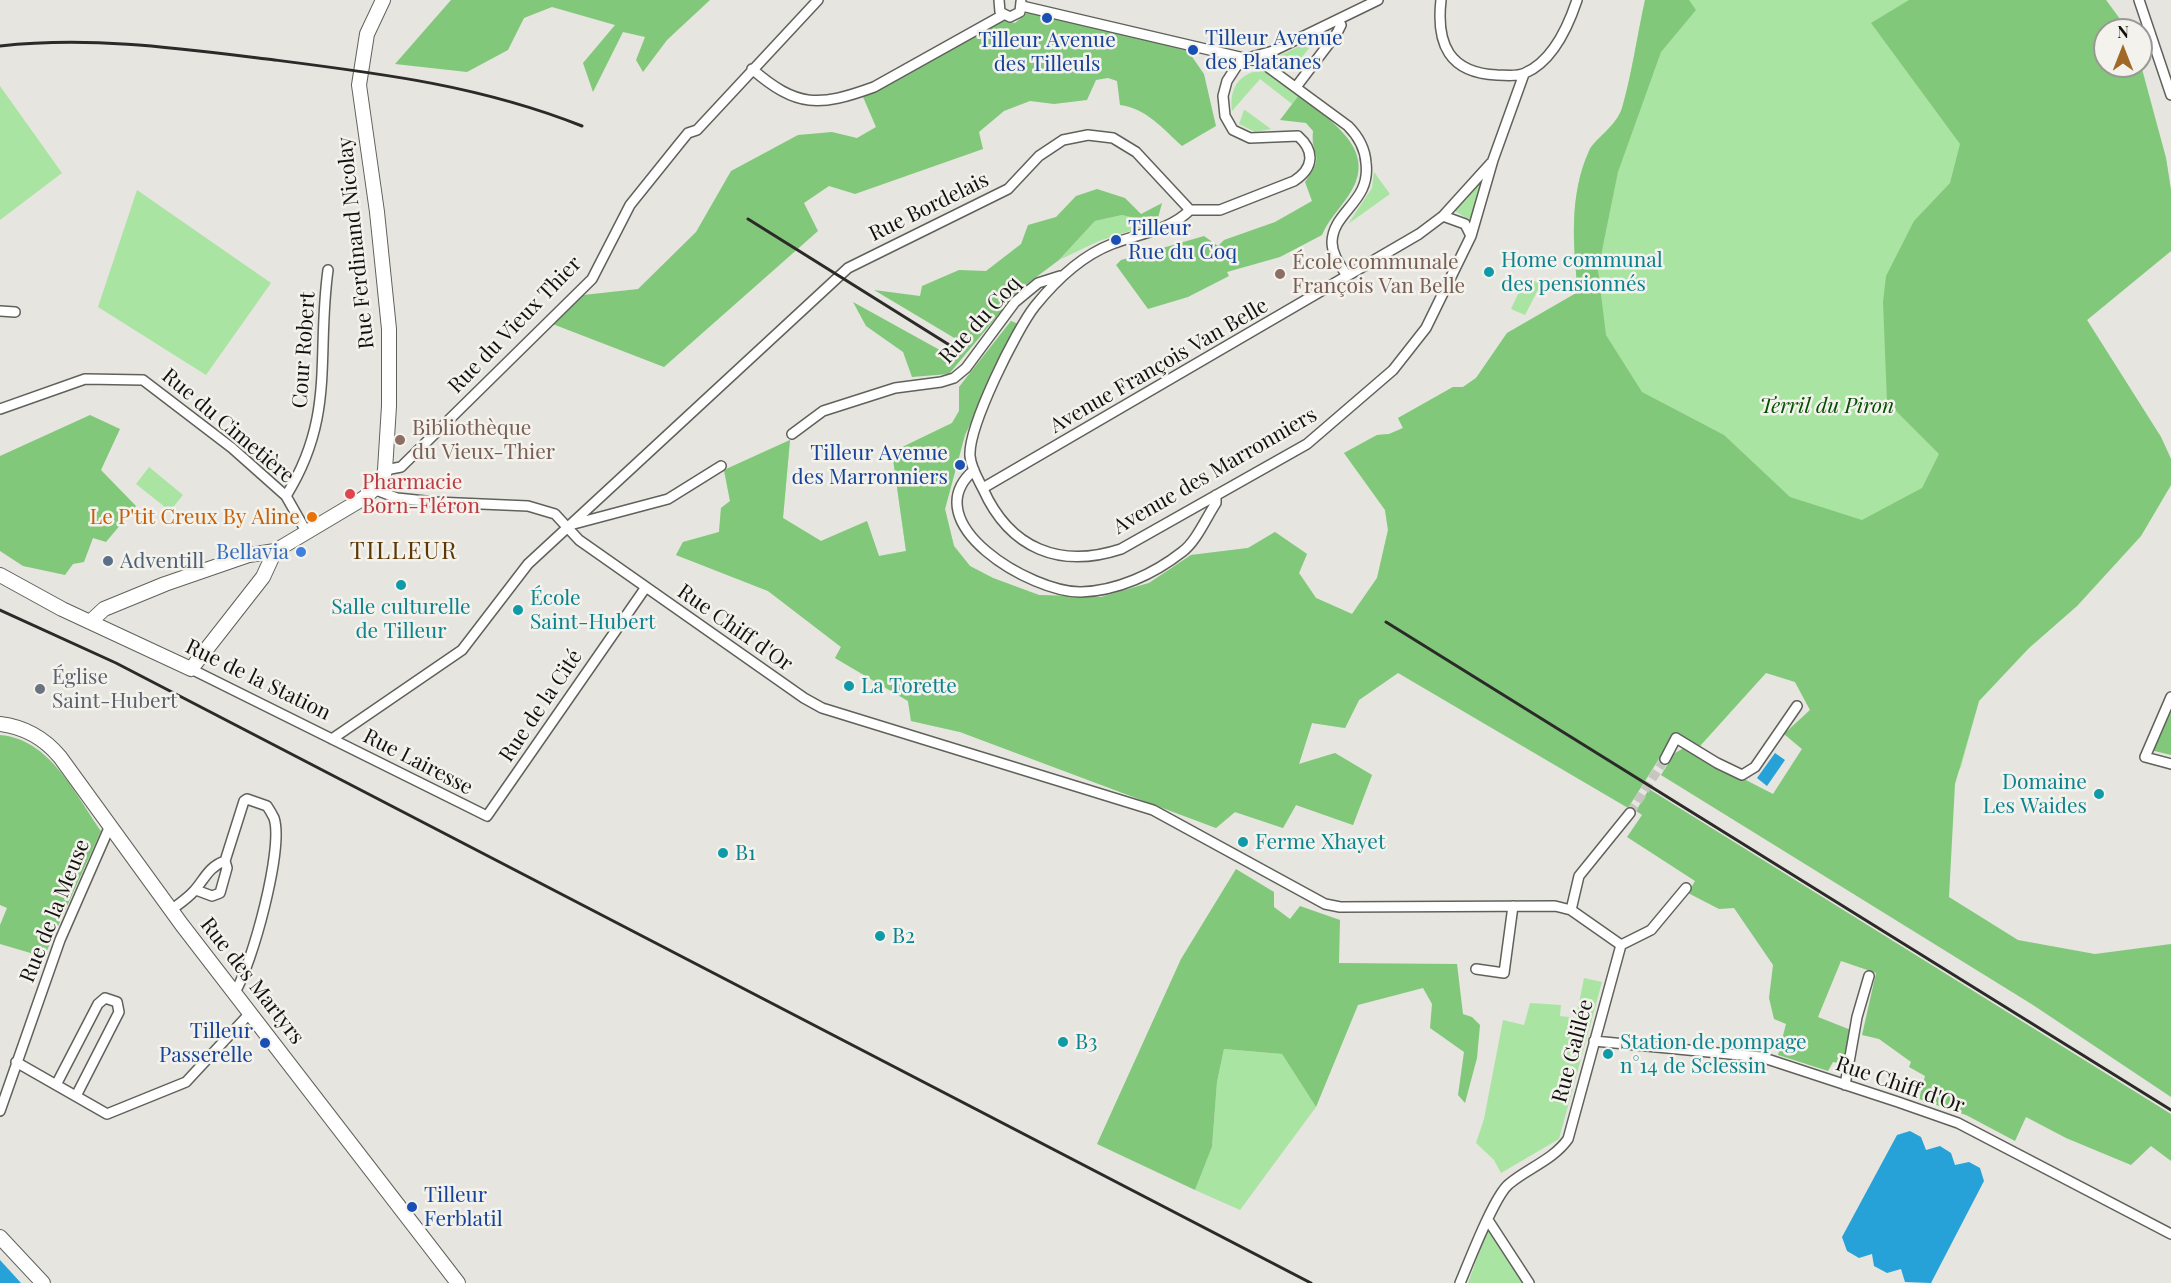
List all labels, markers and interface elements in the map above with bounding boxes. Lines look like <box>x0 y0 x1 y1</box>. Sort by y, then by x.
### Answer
marker: Tilleur Avenue des Tilleuls <box>1040 11 1054 25</box>
north arrow <box>2093 18 2153 78</box>
text: N <box>2117 21 2129 42</box>
place label: Tilleur Avenue des Platanes <box>1205 25 1343 75</box>
place label: Tilleur Avenue des Tilleuls <box>978 27 1116 77</box>
marker: Tilleur Avenue des Platanes <box>1186 43 1200 57</box>
street label: Rue Ferdinand Nicolay <box>332 136 380 350</box>
street label: Rue Bordelais <box>865 167 993 247</box>
place label: Tilleur Rue du Coq <box>1128 215 1237 265</box>
marker: Tilleur Rue du Coq <box>1109 233 1123 247</box>
place label: Home communal des pensionnés <box>1501 247 1663 297</box>
place label: École communale François Van Belle <box>1292 249 1465 299</box>
street label: Rue du Vieux Thier <box>443 251 587 399</box>
marker: Home communal des pensionnés <box>1482 265 1496 279</box>
marker: École communale François Van Belle <box>1273 267 1287 281</box>
street label: Rue du Coq <box>934 271 1026 369</box>
street label: Cour Robert <box>287 291 321 409</box>
street label: Avenue François Van Belle <box>1045 293 1273 439</box>
street label: Rue du Cimetière <box>157 363 299 489</box>
park label: Terril du Piron <box>1760 393 1894 419</box>
street label: Avenue des Marronniers <box>1109 402 1321 540</box>
place label: Bibliothèque du Vieux-Thier <box>412 415 555 465</box>
marker: Bibliothèque du Vieux-Thier <box>393 433 407 447</box>
place label: Tilleur Avenue des Marronniers <box>792 440 948 490</box>
marker: Tilleur Avenue des Marronniers <box>953 458 967 472</box>
place label: Pharmacie Born-Fléron <box>362 469 480 519</box>
marker: Pharmacie Born-Fléron <box>343 487 357 501</box>
place label: Le P'tit Creux By Aline <box>90 504 300 530</box>
marker: Le P'tit Creux By Aline <box>305 510 319 524</box>
district label: TILLEUR <box>350 538 458 566</box>
place label: Bellavia <box>216 539 289 565</box>
marker: Bellavia <box>294 545 308 559</box>
place label: Adventill <box>120 548 204 574</box>
marker: Adventill <box>101 554 115 568</box>
marker: Salle culturelle de Tilleur <box>394 578 408 592</box>
street label: Rue Chiff d'Or <box>673 579 797 677</box>
place label: École Saint-Hubert <box>530 585 655 635</box>
place label: Salle culturelle de Tilleur <box>331 594 471 644</box>
marker: École Saint-Hubert <box>511 603 525 617</box>
street label: Rue de la Station <box>181 634 335 726</box>
street label: Rue de la Cité <box>494 645 588 767</box>
place label: Église Saint-Hubert <box>52 664 177 714</box>
place label: La Torette <box>861 673 957 699</box>
marker: La Torette <box>842 679 856 693</box>
marker: Église Saint-Hubert <box>33 682 47 696</box>
street label: Rue Lairesse <box>359 724 477 800</box>
place label: Domaine Les Waides <box>1983 769 2087 819</box>
marker: Domaine Les Waides <box>2092 787 2106 801</box>
place label: Ferme Xhayet <box>1255 829 1385 855</box>
marker: Ferme Xhayet <box>1236 835 1250 849</box>
street label: Rue de la Meuse <box>15 836 95 986</box>
place label: B1 <box>735 840 756 866</box>
marker: B1 <box>716 846 730 860</box>
street label: Rue des Martyrs <box>195 913 309 1049</box>
place label: B2 <box>892 923 915 949</box>
marker: B2 <box>873 929 887 943</box>
street label: Rue Galilée <box>1547 997 1599 1105</box>
place label: Tilleur Passerelle <box>159 1018 253 1068</box>
place label: B3 <box>1075 1029 1098 1055</box>
place label: Station de pompage n°14 de Sclessin <box>1620 1029 1807 1079</box>
marker: B3 <box>1056 1035 1070 1049</box>
marker: Tilleur Passerelle <box>258 1036 272 1050</box>
marker: Station de pompage n°14 de Sclessin <box>1601 1047 1615 1061</box>
street label: Rue Chiff d'Or <box>1832 1051 1968 1119</box>
place label: Tilleur Ferblatil <box>424 1182 503 1232</box>
marker: Tilleur Ferblatil <box>405 1200 419 1214</box>

